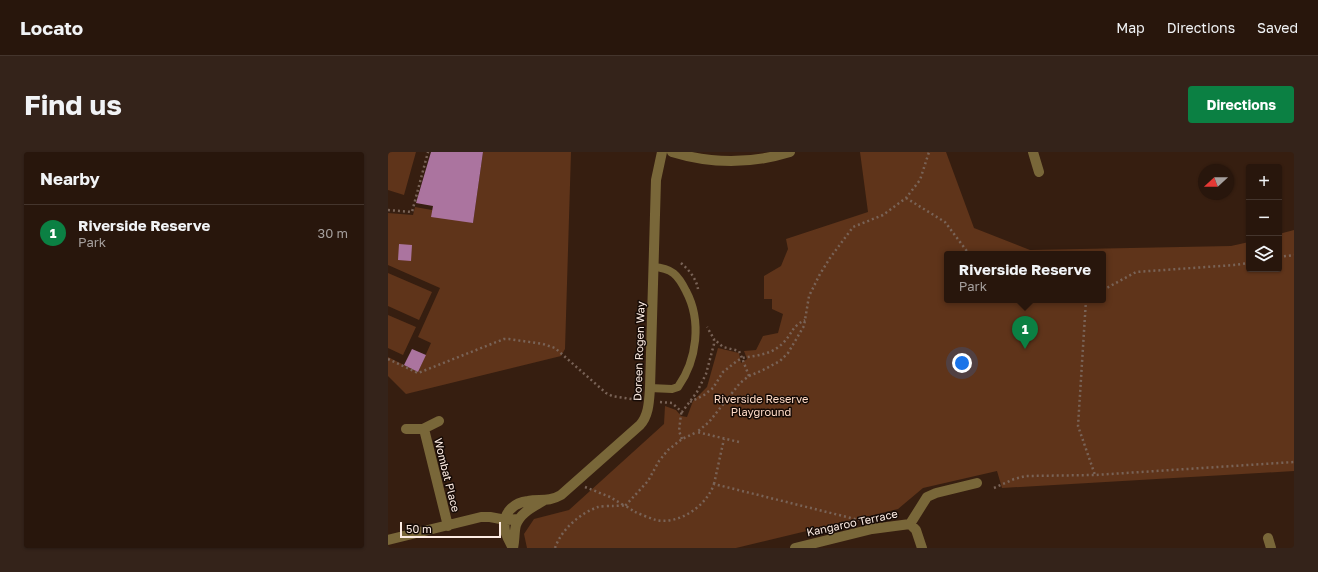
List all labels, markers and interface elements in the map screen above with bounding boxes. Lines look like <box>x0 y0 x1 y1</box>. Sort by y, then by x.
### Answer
text: Locato <box>20 16 83 39</box>
text: Map <box>1116 19 1145 36</box>
text: Directions <box>1167 19 1235 36</box>
text: Saved <box>1257 19 1298 36</box>
button: Directions <box>1188 86 1294 123</box>
text: Find us <box>24 88 122 121</box>
north arrow <box>1198 164 1234 200</box>
map controls <box>1246 164 1282 272</box>
button: + <box>1246 164 1282 200</box>
text: Nearby <box>40 168 100 189</box>
button: − <box>1246 200 1282 236</box>
text: Riverside Reserve <box>78 216 210 234</box>
text: 1 <box>50 225 56 241</box>
text: 30 m <box>318 225 348 241</box>
text: Park <box>78 234 106 250</box>
button: layers <box>1246 236 1282 272</box>
popup <box>944 251 1106 303</box>
text: Riverside Reserve <box>959 260 1091 278</box>
text: Park <box>959 278 987 294</box>
street label: Doreen Rogen Way <box>630 301 647 401</box>
pin: 1 <box>1012 316 1038 349</box>
your location <box>952 353 972 373</box>
park label: Riverside Reserve Playground <box>714 392 808 418</box>
street label: Wombat Place <box>432 437 463 513</box>
street label: Kangaroo Terrace <box>805 507 899 539</box>
scale bar <box>400 520 501 539</box>
text: 50 m <box>406 522 432 535</box>

